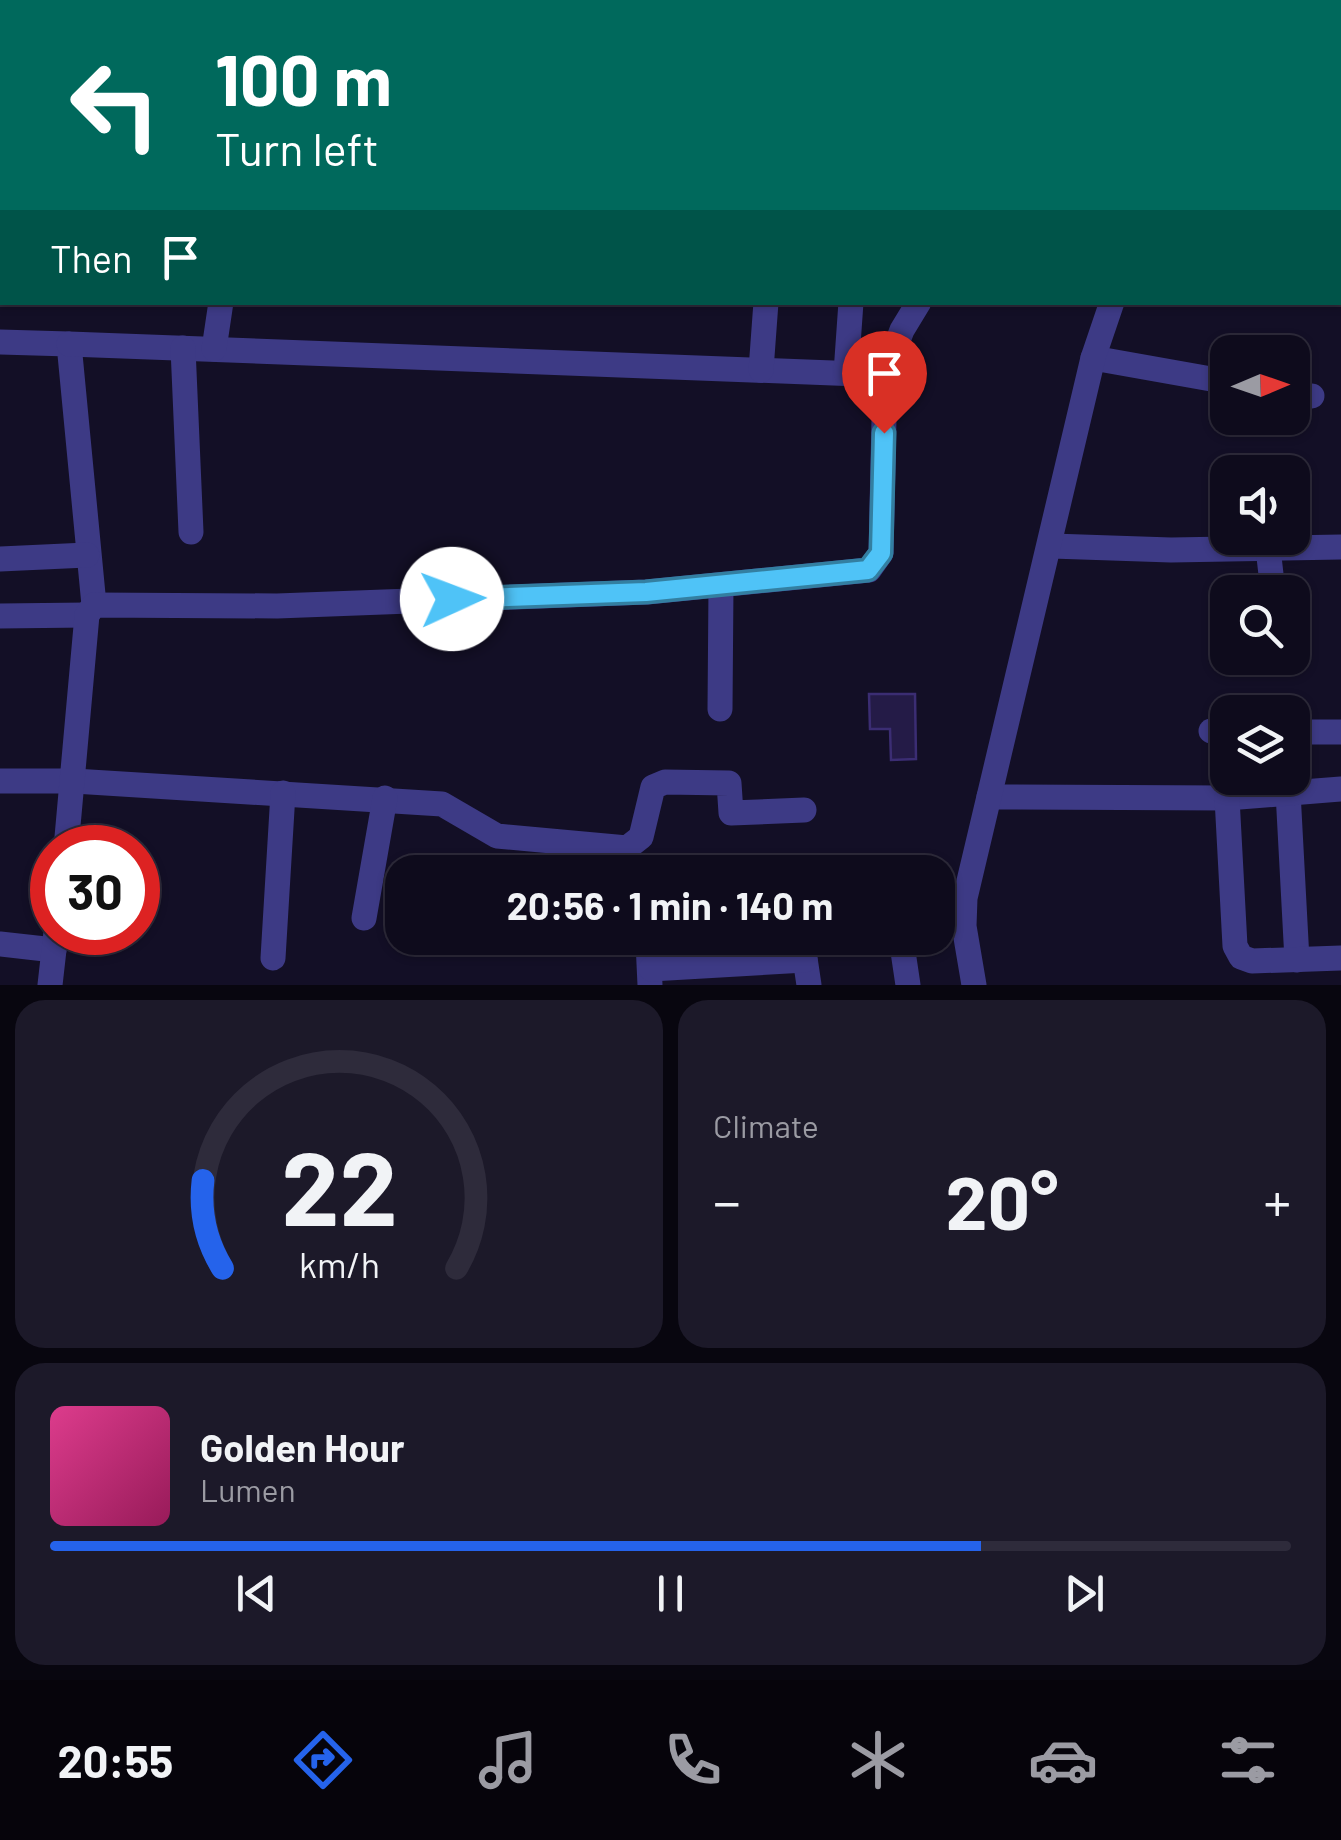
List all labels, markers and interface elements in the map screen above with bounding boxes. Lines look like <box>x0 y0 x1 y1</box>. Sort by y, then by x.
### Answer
text: 100 m <box>215 36 392 120</box>
icon: left <box>50 40 180 170</box>
text: Turn left <box>215 121 379 175</box>
icon: arrive <box>153 230 208 285</box>
text: Then <box>50 235 133 281</box>
pin <box>842 331 927 434</box>
north arrow <box>1210 335 1310 435</box>
map controls <box>1210 335 1310 795</box>
icon: arrive <box>857 346 912 401</box>
button: sound <box>1210 455 1310 555</box>
position arrow <box>400 547 504 651</box>
button: search <box>1210 575 1310 675</box>
button: layers <box>1210 695 1310 795</box>
speed limit sign: 30 <box>30 825 160 955</box>
text: 20:56 · 1 min · 140 m <box>507 882 833 928</box>
text: Climate <box>713 1106 819 1144</box>
text: 22 <box>281 1122 397 1247</box>
text: 20° <box>946 1155 1058 1245</box>
text: − <box>713 1167 741 1233</box>
text: + <box>1263 1167 1291 1233</box>
text: km/h <box>299 1242 379 1285</box>
text: Golden Hour <box>200 1424 405 1470</box>
text: Lumen <box>200 1470 296 1508</box>
icon: previous <box>229 1566 284 1621</box>
icon: pause <box>643 1566 698 1621</box>
icon: next <box>1057 1566 1112 1621</box>
icon: directions <box>288 1725 358 1795</box>
icon: music <box>473 1725 543 1795</box>
icon: phone <box>658 1725 728 1795</box>
icon: climate <box>843 1725 913 1795</box>
icon: car <box>1028 1725 1098 1795</box>
icon: filters <box>1213 1725 1283 1795</box>
text: 20:55 <box>58 1733 173 1787</box>

